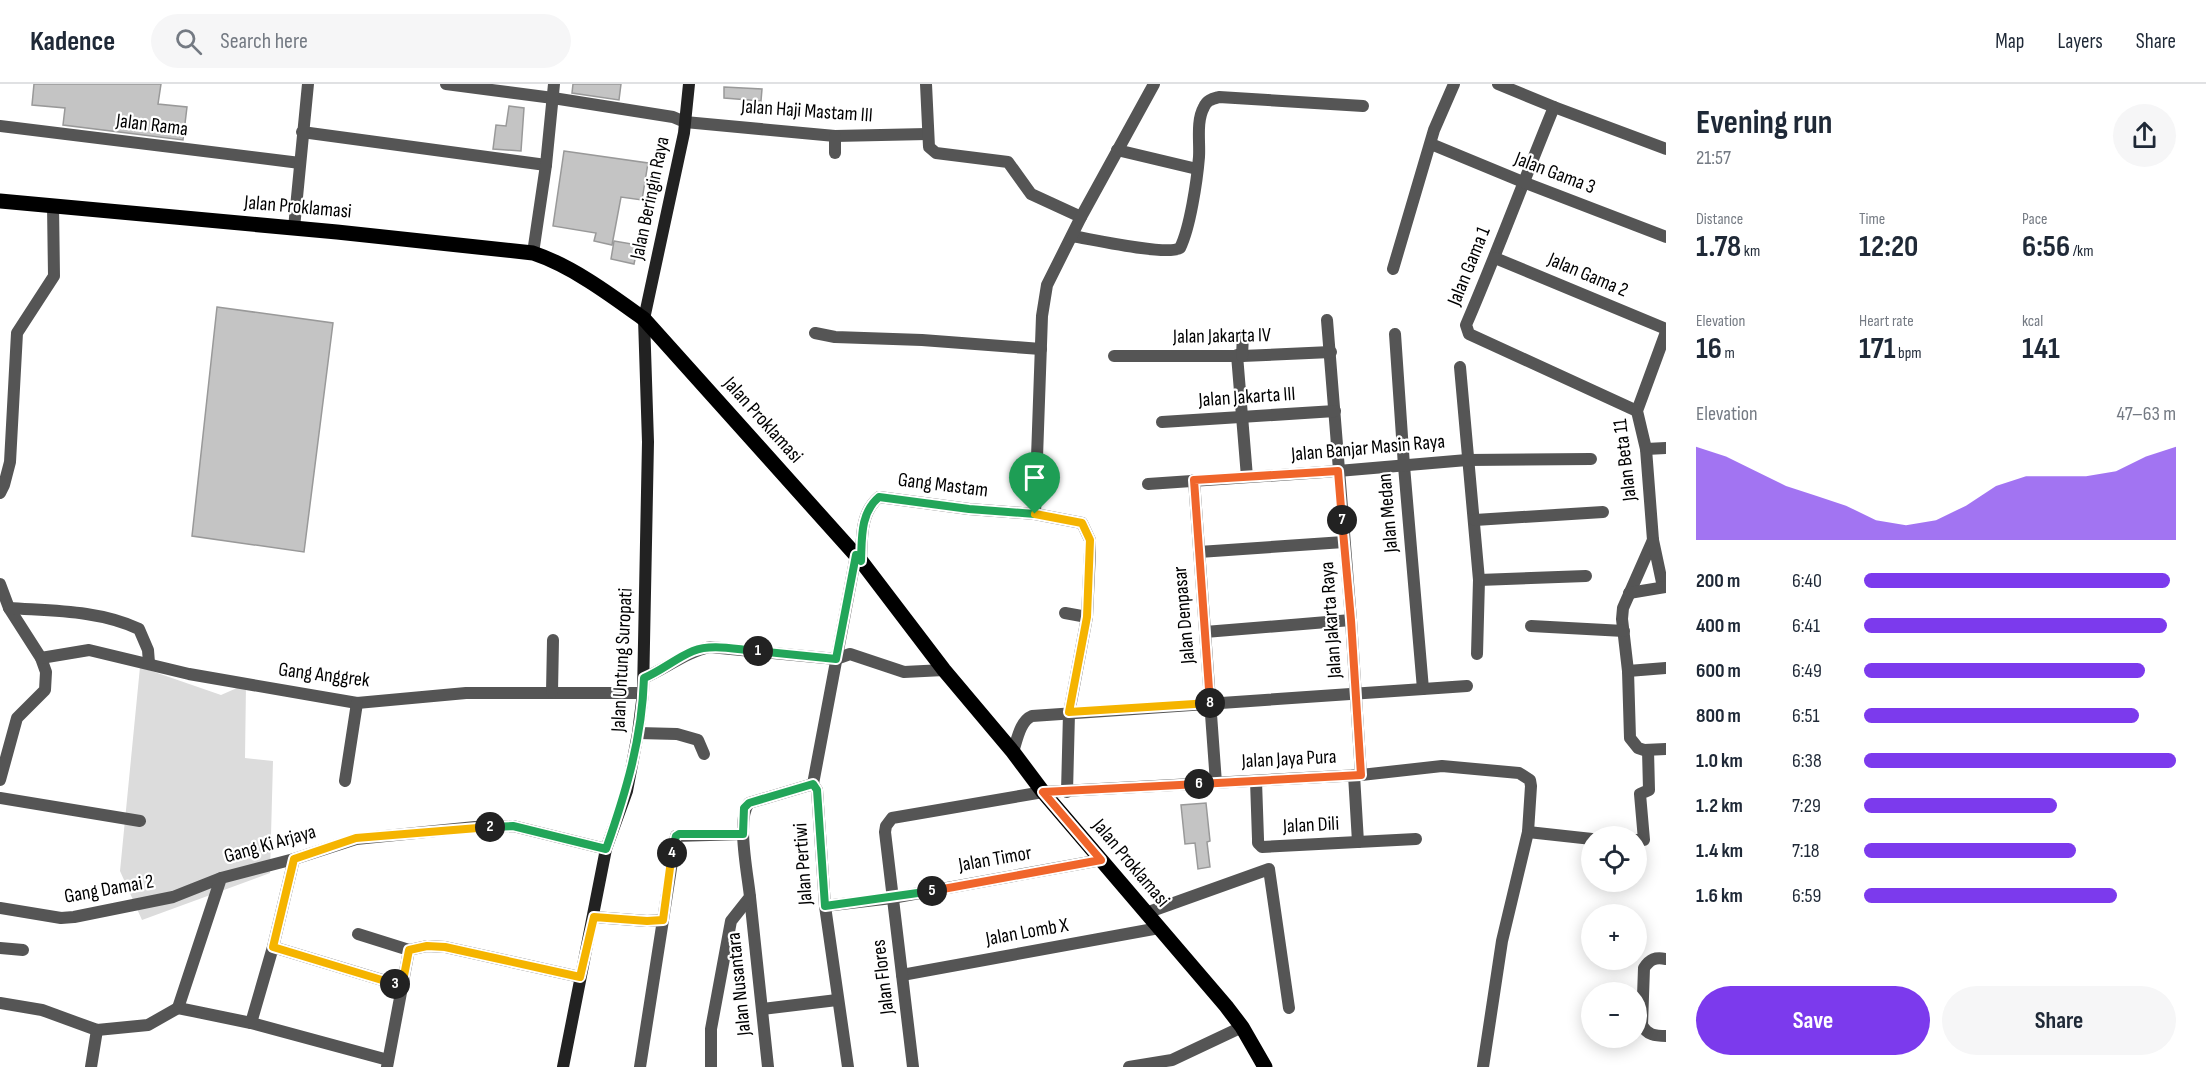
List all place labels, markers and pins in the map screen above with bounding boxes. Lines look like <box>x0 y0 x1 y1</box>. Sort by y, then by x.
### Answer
pin <box>1009 452 1060 514</box>
pin: 7 <box>1327 505 1357 535</box>
pin: 1 <box>743 636 773 666</box>
pin: 8 <box>1195 688 1225 718</box>
pin: 6 <box>1184 769 1214 799</box>
pin: 2 <box>475 812 505 842</box>
pin: 4 <box>657 838 687 868</box>
pin: 5 <box>917 876 947 906</box>
pin: 3 <box>380 969 410 999</box>

